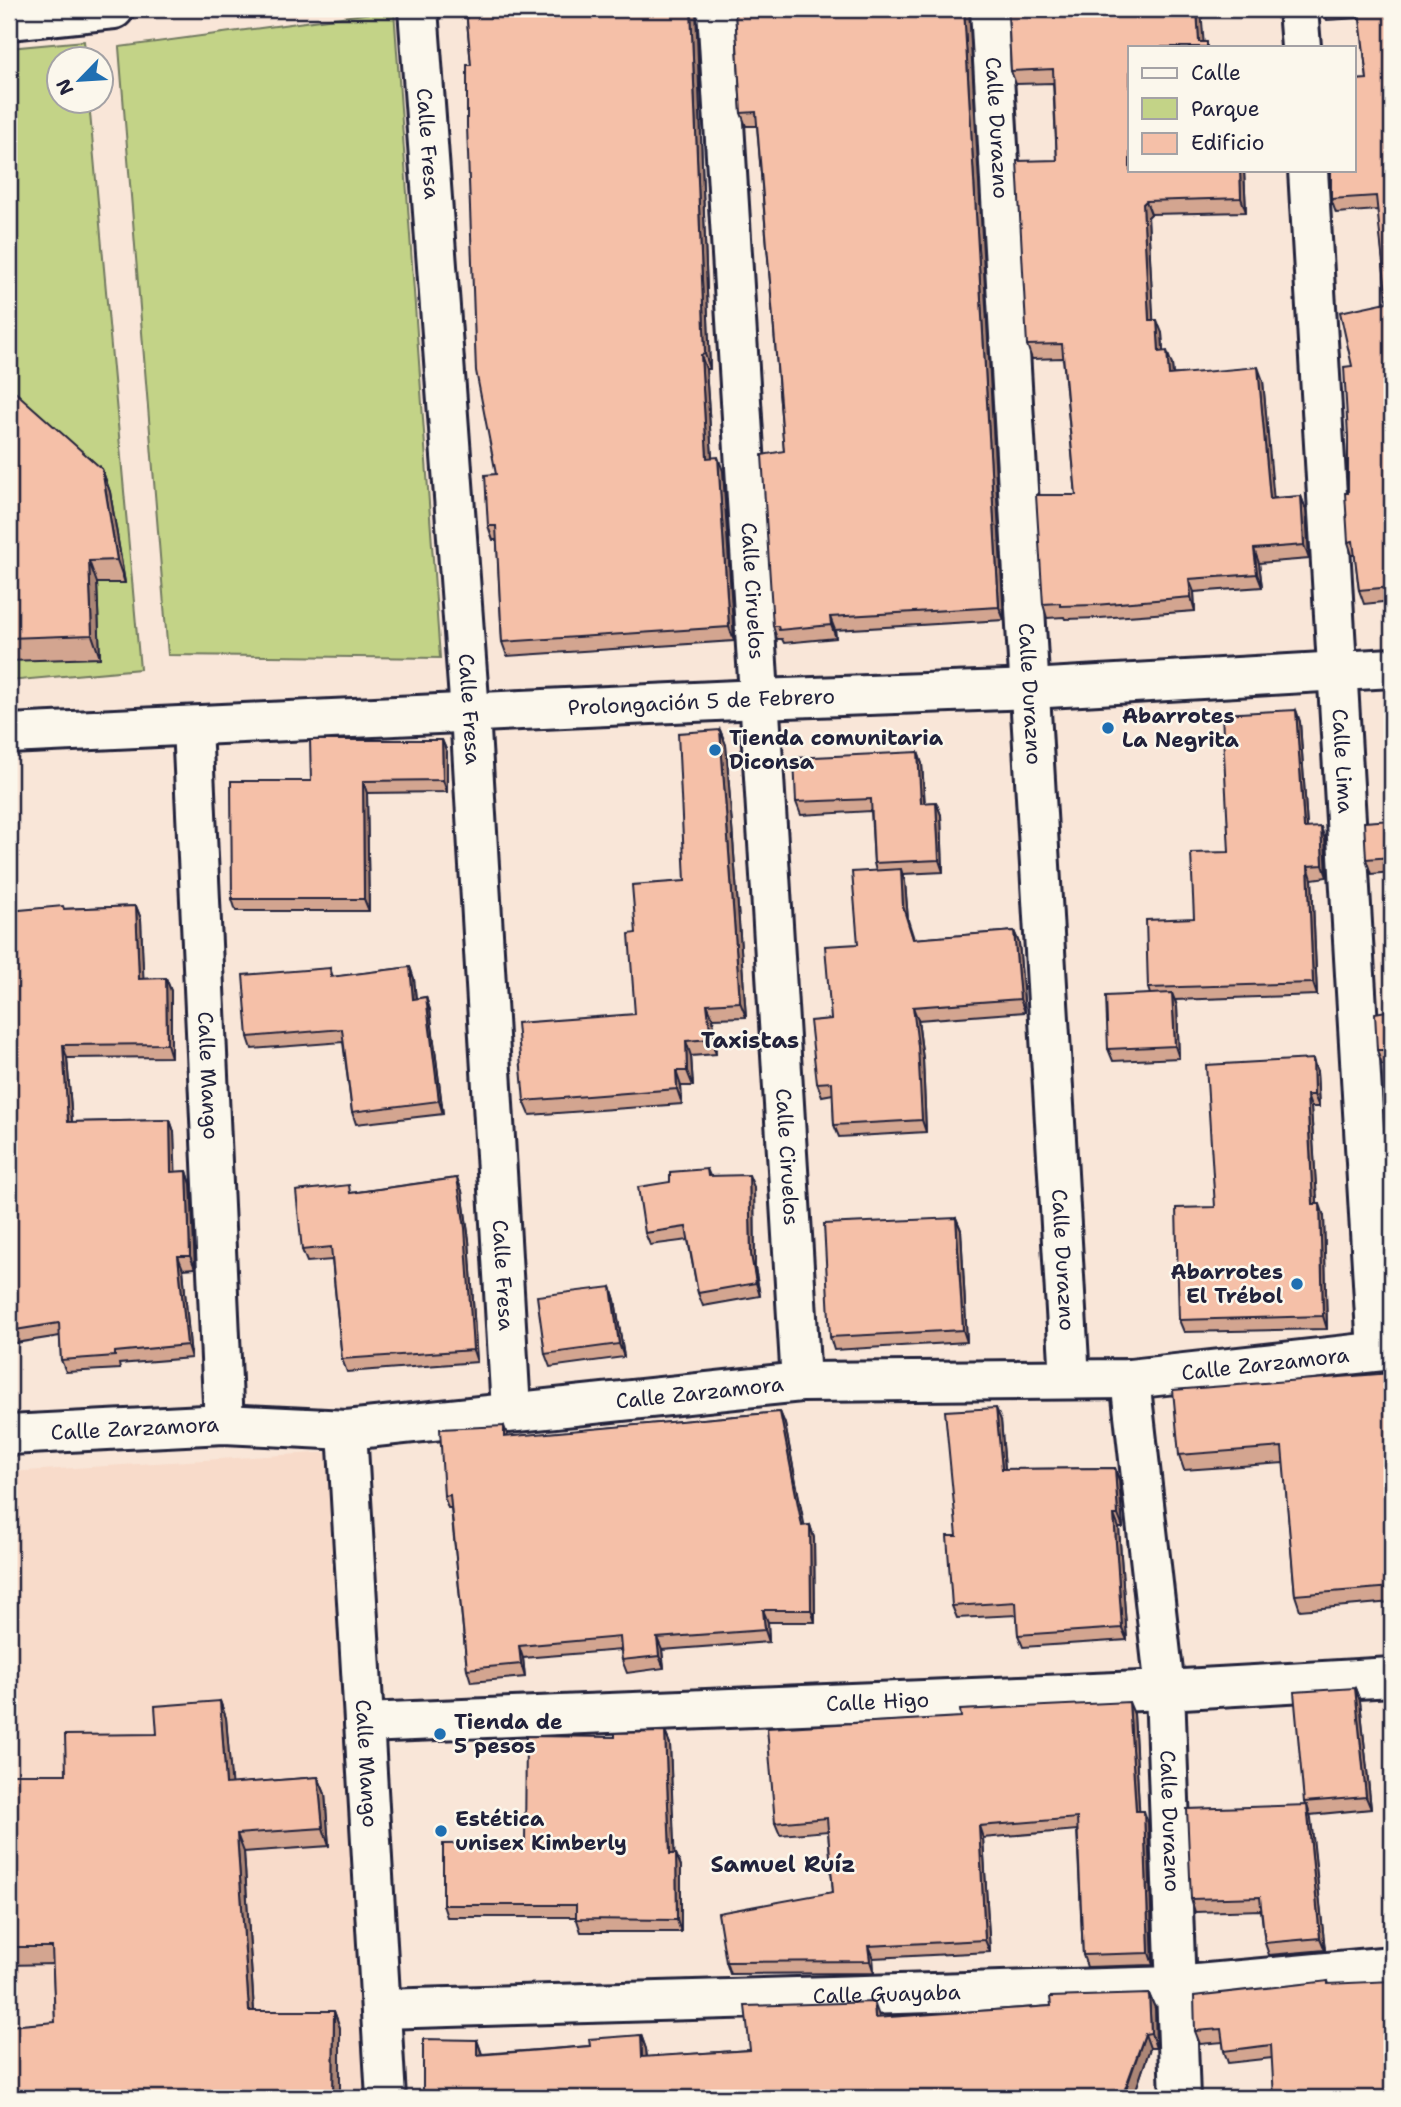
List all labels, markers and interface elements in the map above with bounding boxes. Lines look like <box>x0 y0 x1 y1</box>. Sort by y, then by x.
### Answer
north arrow <box>46 46 116 116</box>
legend <box>1128 46 1356 172</box>
street label: Calle Durazno <box>979 56 1015 200</box>
text: Calle <box>1191 59 1241 87</box>
text: N <box>51 75 80 99</box>
street label: Calle Fresa <box>410 87 446 200</box>
text: Parque <box>1191 95 1260 123</box>
text: Edificio <box>1191 129 1264 157</box>
street label: Calle Ciruelos <box>734 521 771 660</box>
street label: Calle Durazno <box>1012 622 1048 766</box>
street label: Calle Fresa <box>452 653 487 766</box>
street label: Prolongación 5 de Febrero <box>567 682 835 722</box>
place label: Abarrotes La Negrita <box>1122 702 1240 754</box>
street label: Calle Lima <box>1325 708 1360 814</box>
marker: Abarrotes La Negrita <box>1100 720 1116 736</box>
place label: Tienda comunitaria Diconsa <box>729 724 944 776</box>
marker: Tienda comunitaria Diconsa <box>707 742 723 758</box>
street label: Calle Mango <box>191 1011 225 1140</box>
district label: Taxistas <box>701 1025 799 1055</box>
street label: Calle Ciruelos <box>769 1087 805 1226</box>
street label: Calle Durazno <box>1045 1188 1081 1332</box>
street label: Calle Fresa <box>486 1219 520 1332</box>
place label: Abarrotes El Trébol <box>1170 1258 1283 1310</box>
marker: Abarrotes El Trébol <box>1289 1276 1305 1292</box>
street label: Calle Zarzamora <box>1180 1341 1350 1387</box>
street label: Calle Zarzamora <box>614 1370 785 1416</box>
street label: Calle Zarzamora <box>50 1410 220 1447</box>
street label: Calle Higo <box>825 1686 930 1718</box>
street label: Calle Mango <box>349 1699 384 1828</box>
place label: Tienda de 5 pesos <box>454 1708 563 1760</box>
marker: Tienda de 5 pesos <box>432 1726 448 1742</box>
street label: Calle Durazno <box>1153 1749 1186 1892</box>
place label: Estética unisex Kimberly <box>455 1805 627 1857</box>
marker: Estética unisex Kimberly <box>433 1823 449 1839</box>
district label: Samuel Ruíz <box>711 1849 856 1879</box>
street label: Calle Guayaba <box>812 1978 961 2011</box>

